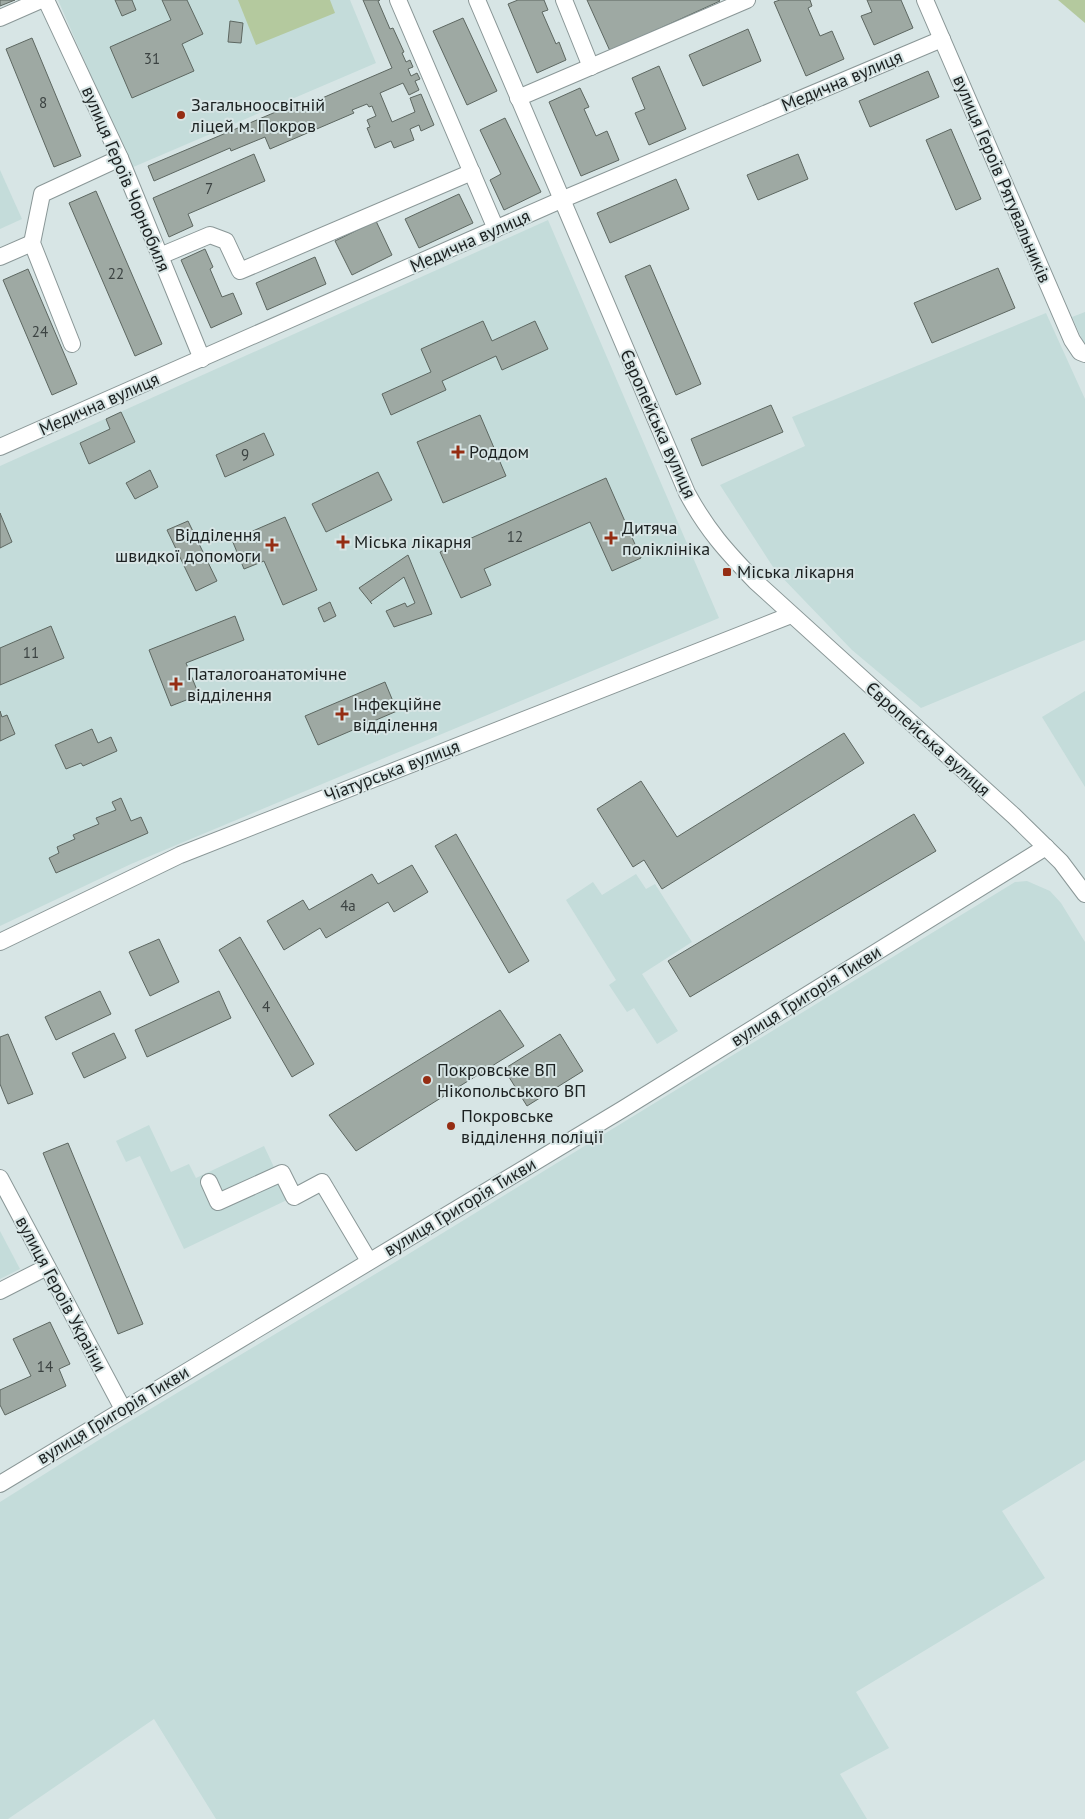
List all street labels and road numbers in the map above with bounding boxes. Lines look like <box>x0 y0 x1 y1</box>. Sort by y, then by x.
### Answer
street label: Медична вулиця <box>778 45 906 116</box>
street label: вулиця Героїв Рятувальників <box>948 71 1057 286</box>
street label: вулиця Героїв Чорнобиля <box>77 83 176 275</box>
street label: Медична вулиця <box>406 204 534 277</box>
street label: Європейська вулиця <box>615 346 702 502</box>
street label: Медична вулиця <box>35 367 163 440</box>
street label: Європейська вулиця <box>861 676 996 801</box>
street label: Чіатурська вулиця <box>321 734 463 807</box>
street label: вулиця Григорія Тикви <box>726 940 885 1051</box>
street label: вулиця Григорія Тикви <box>380 1152 540 1261</box>
street label: вулиця Героїв України <box>11 1212 112 1375</box>
street label: вулиця Григорія Тикви <box>33 1360 193 1469</box>

